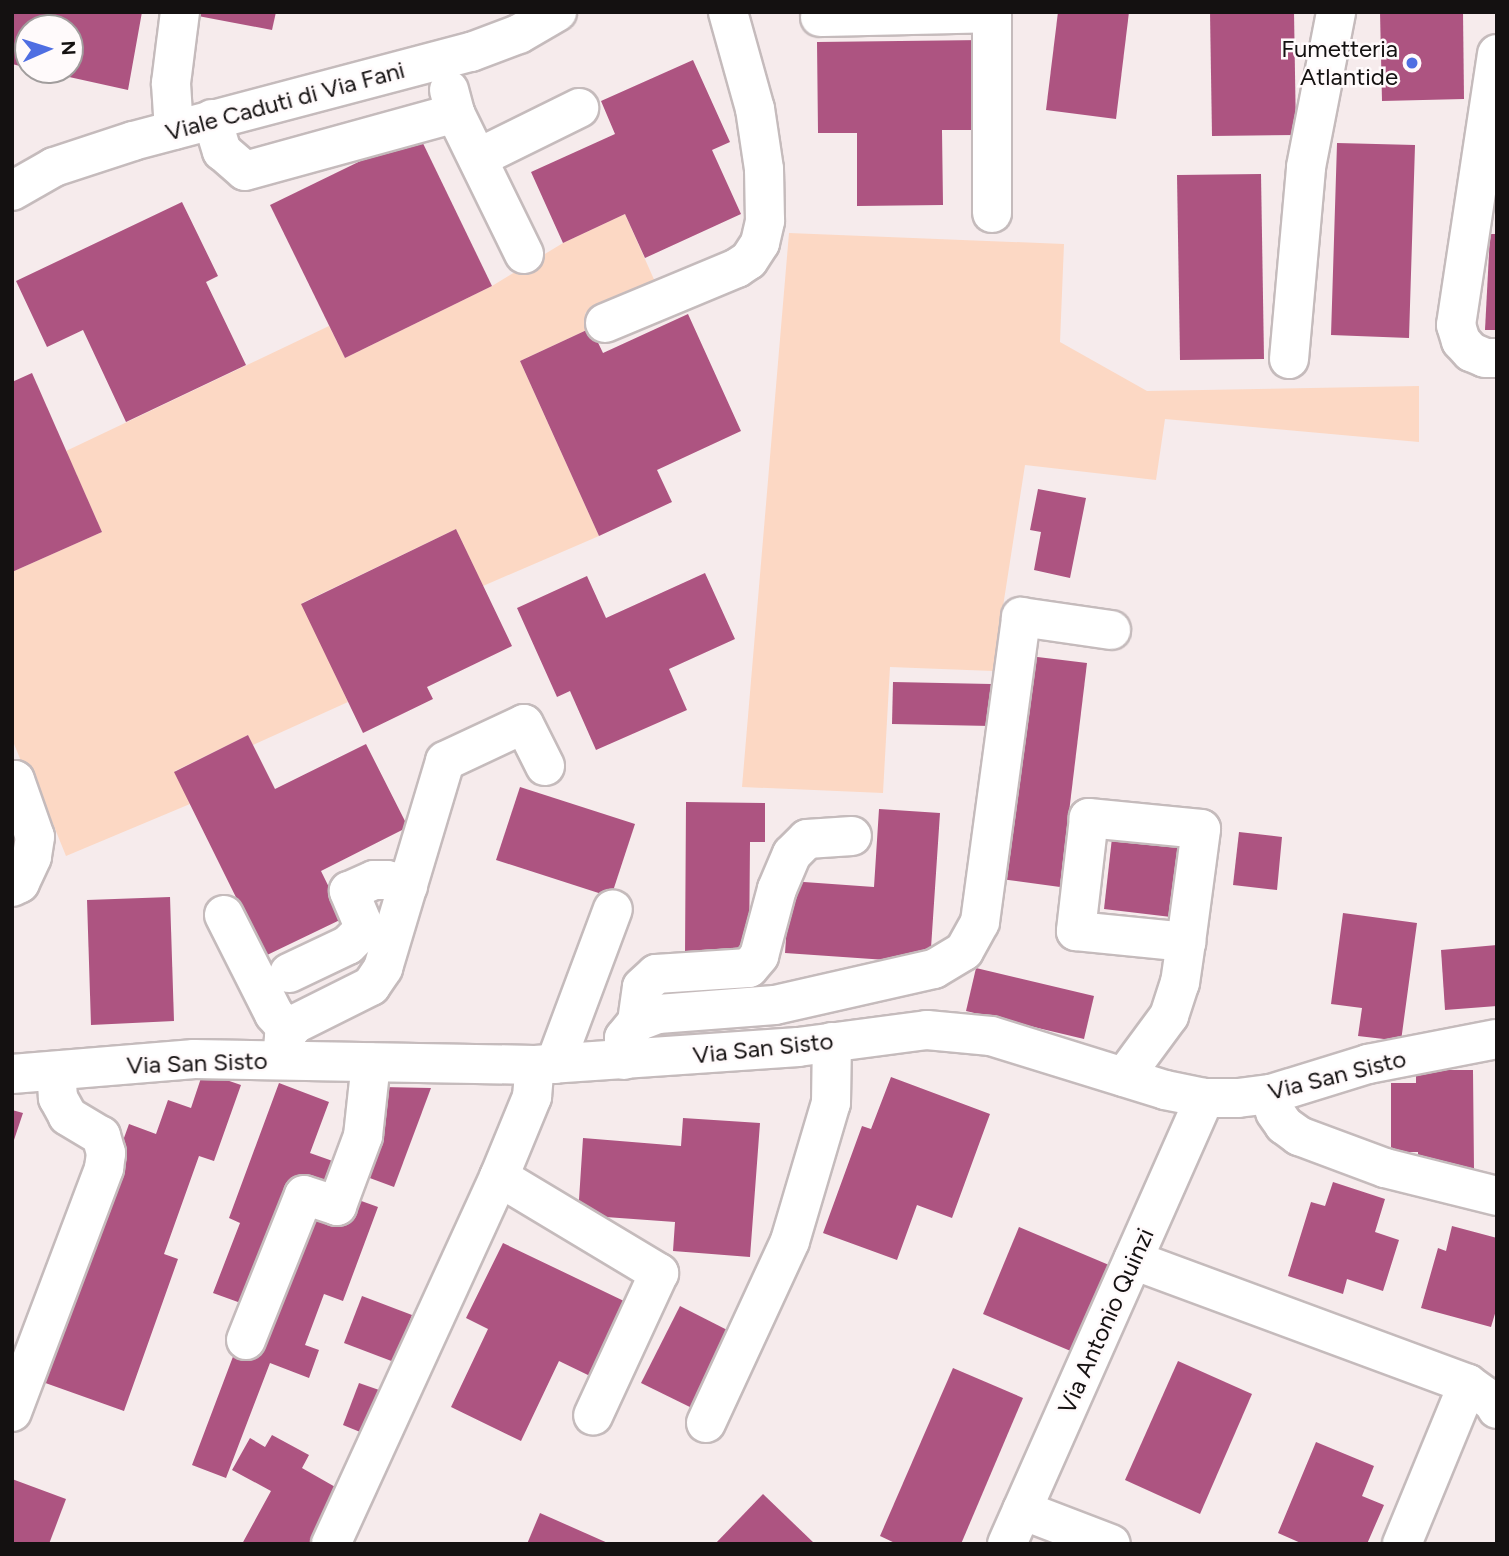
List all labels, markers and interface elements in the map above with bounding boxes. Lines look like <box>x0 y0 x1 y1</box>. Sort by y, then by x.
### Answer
north arrow <box>14 14 84 84</box>
place label: Fumetteria Atlantide <box>1281 35 1398 91</box>
text: N <box>57 40 80 56</box>
street label: Viale Caduti di Via Fani <box>162 55 408 147</box>
marker: Fumetteria Atlantide <box>1404 55 1420 71</box>
street label: Via San Sisto <box>691 1026 835 1070</box>
street label: Via San Sisto <box>1265 1044 1409 1106</box>
street label: Via San Sisto <box>126 1046 268 1080</box>
street label: Via Antonio Quinzi <box>1052 1224 1160 1418</box>

